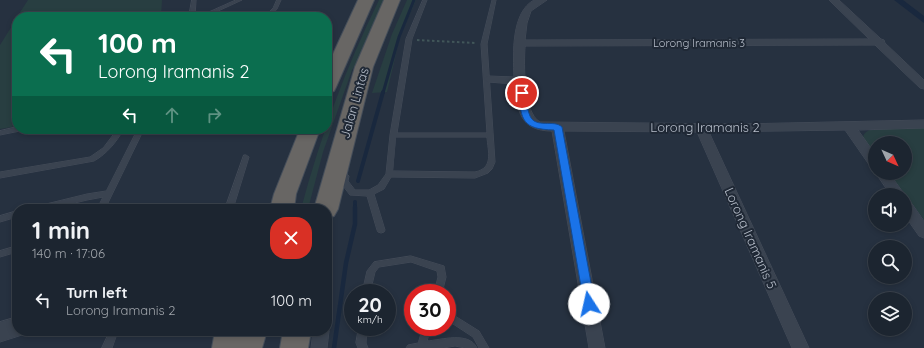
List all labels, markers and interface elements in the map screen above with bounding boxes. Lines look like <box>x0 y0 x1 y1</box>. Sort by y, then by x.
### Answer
text: 100 m <box>98 25 177 60</box>
icon: left <box>32 28 84 80</box>
street label: Lorong Iramanis 3 <box>653 36 745 50</box>
text: Lorong Iramanis 2 <box>98 60 249 83</box>
street label: Jalan Lintas <box>336 66 372 140</box>
pin <box>505 76 539 110</box>
icon: arrive <box>511 82 533 104</box>
icon: left <box>119 104 141 126</box>
icon: ahead <box>161 104 183 126</box>
icon: right <box>203 104 225 126</box>
street label: Lorong Iramanis 2 <box>650 119 760 135</box>
north arrow <box>868 136 912 180</box>
map controls <box>868 136 912 336</box>
street label: Lorong Iramanis 5 <box>721 185 781 291</box>
button: sound <box>868 188 912 232</box>
text: 1 min <box>32 215 90 245</box>
button: close <box>270 217 312 259</box>
button: search <box>868 240 912 284</box>
text: 140 m · 17:06 <box>32 245 105 261</box>
text: Turn left <box>66 283 128 302</box>
position arrow <box>568 283 610 325</box>
speed limit sign: 30 <box>404 284 456 336</box>
icon: left <box>32 289 54 311</box>
text: 100 m <box>271 291 312 310</box>
text: 20 <box>358 292 382 317</box>
button: layers <box>868 292 912 336</box>
text: Lorong Iramanis 2 <box>66 302 175 318</box>
text: km/h <box>357 313 383 326</box>

